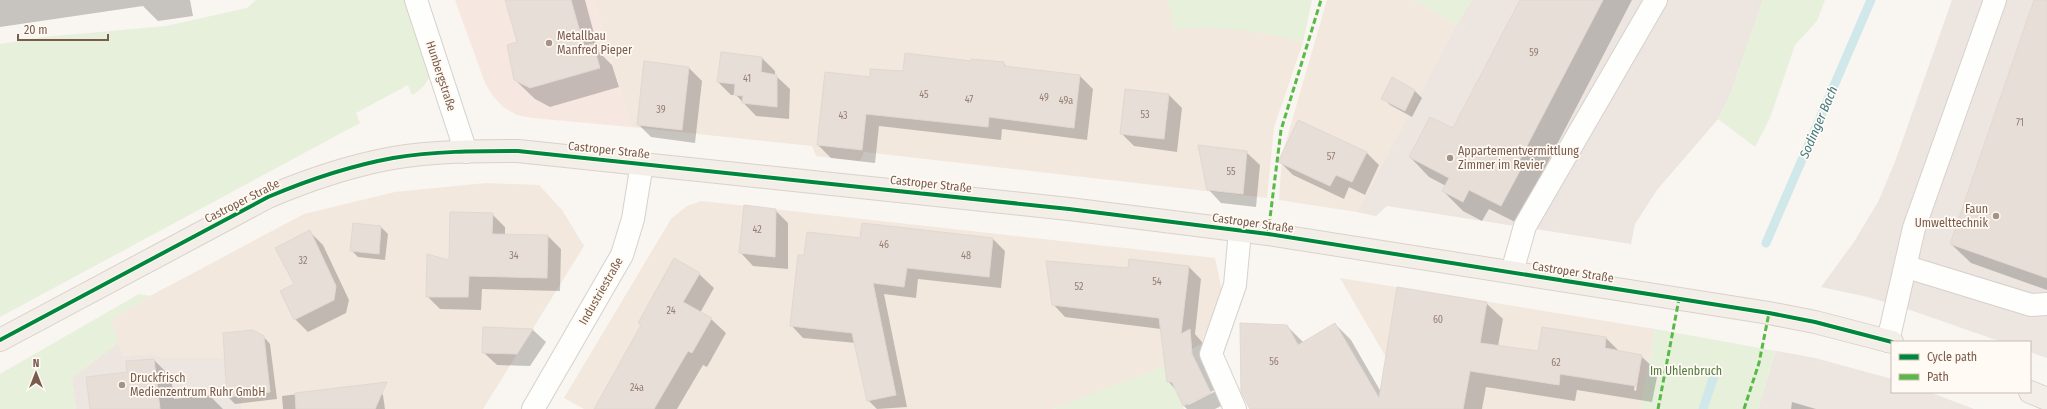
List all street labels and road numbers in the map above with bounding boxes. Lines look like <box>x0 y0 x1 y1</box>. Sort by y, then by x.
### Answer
street label: Hunbergstraße <box>423 39 459 113</box>
street label: Castroper Straße <box>567 139 651 161</box>
street label: Castroper Straße <box>889 173 973 195</box>
street label: Castroper Straße <box>202 176 282 226</box>
street label: Castroper Straße <box>1211 210 1295 236</box>
street label: Industriestraße <box>576 255 626 327</box>
street label: Castroper Straße <box>1531 259 1615 285</box>

